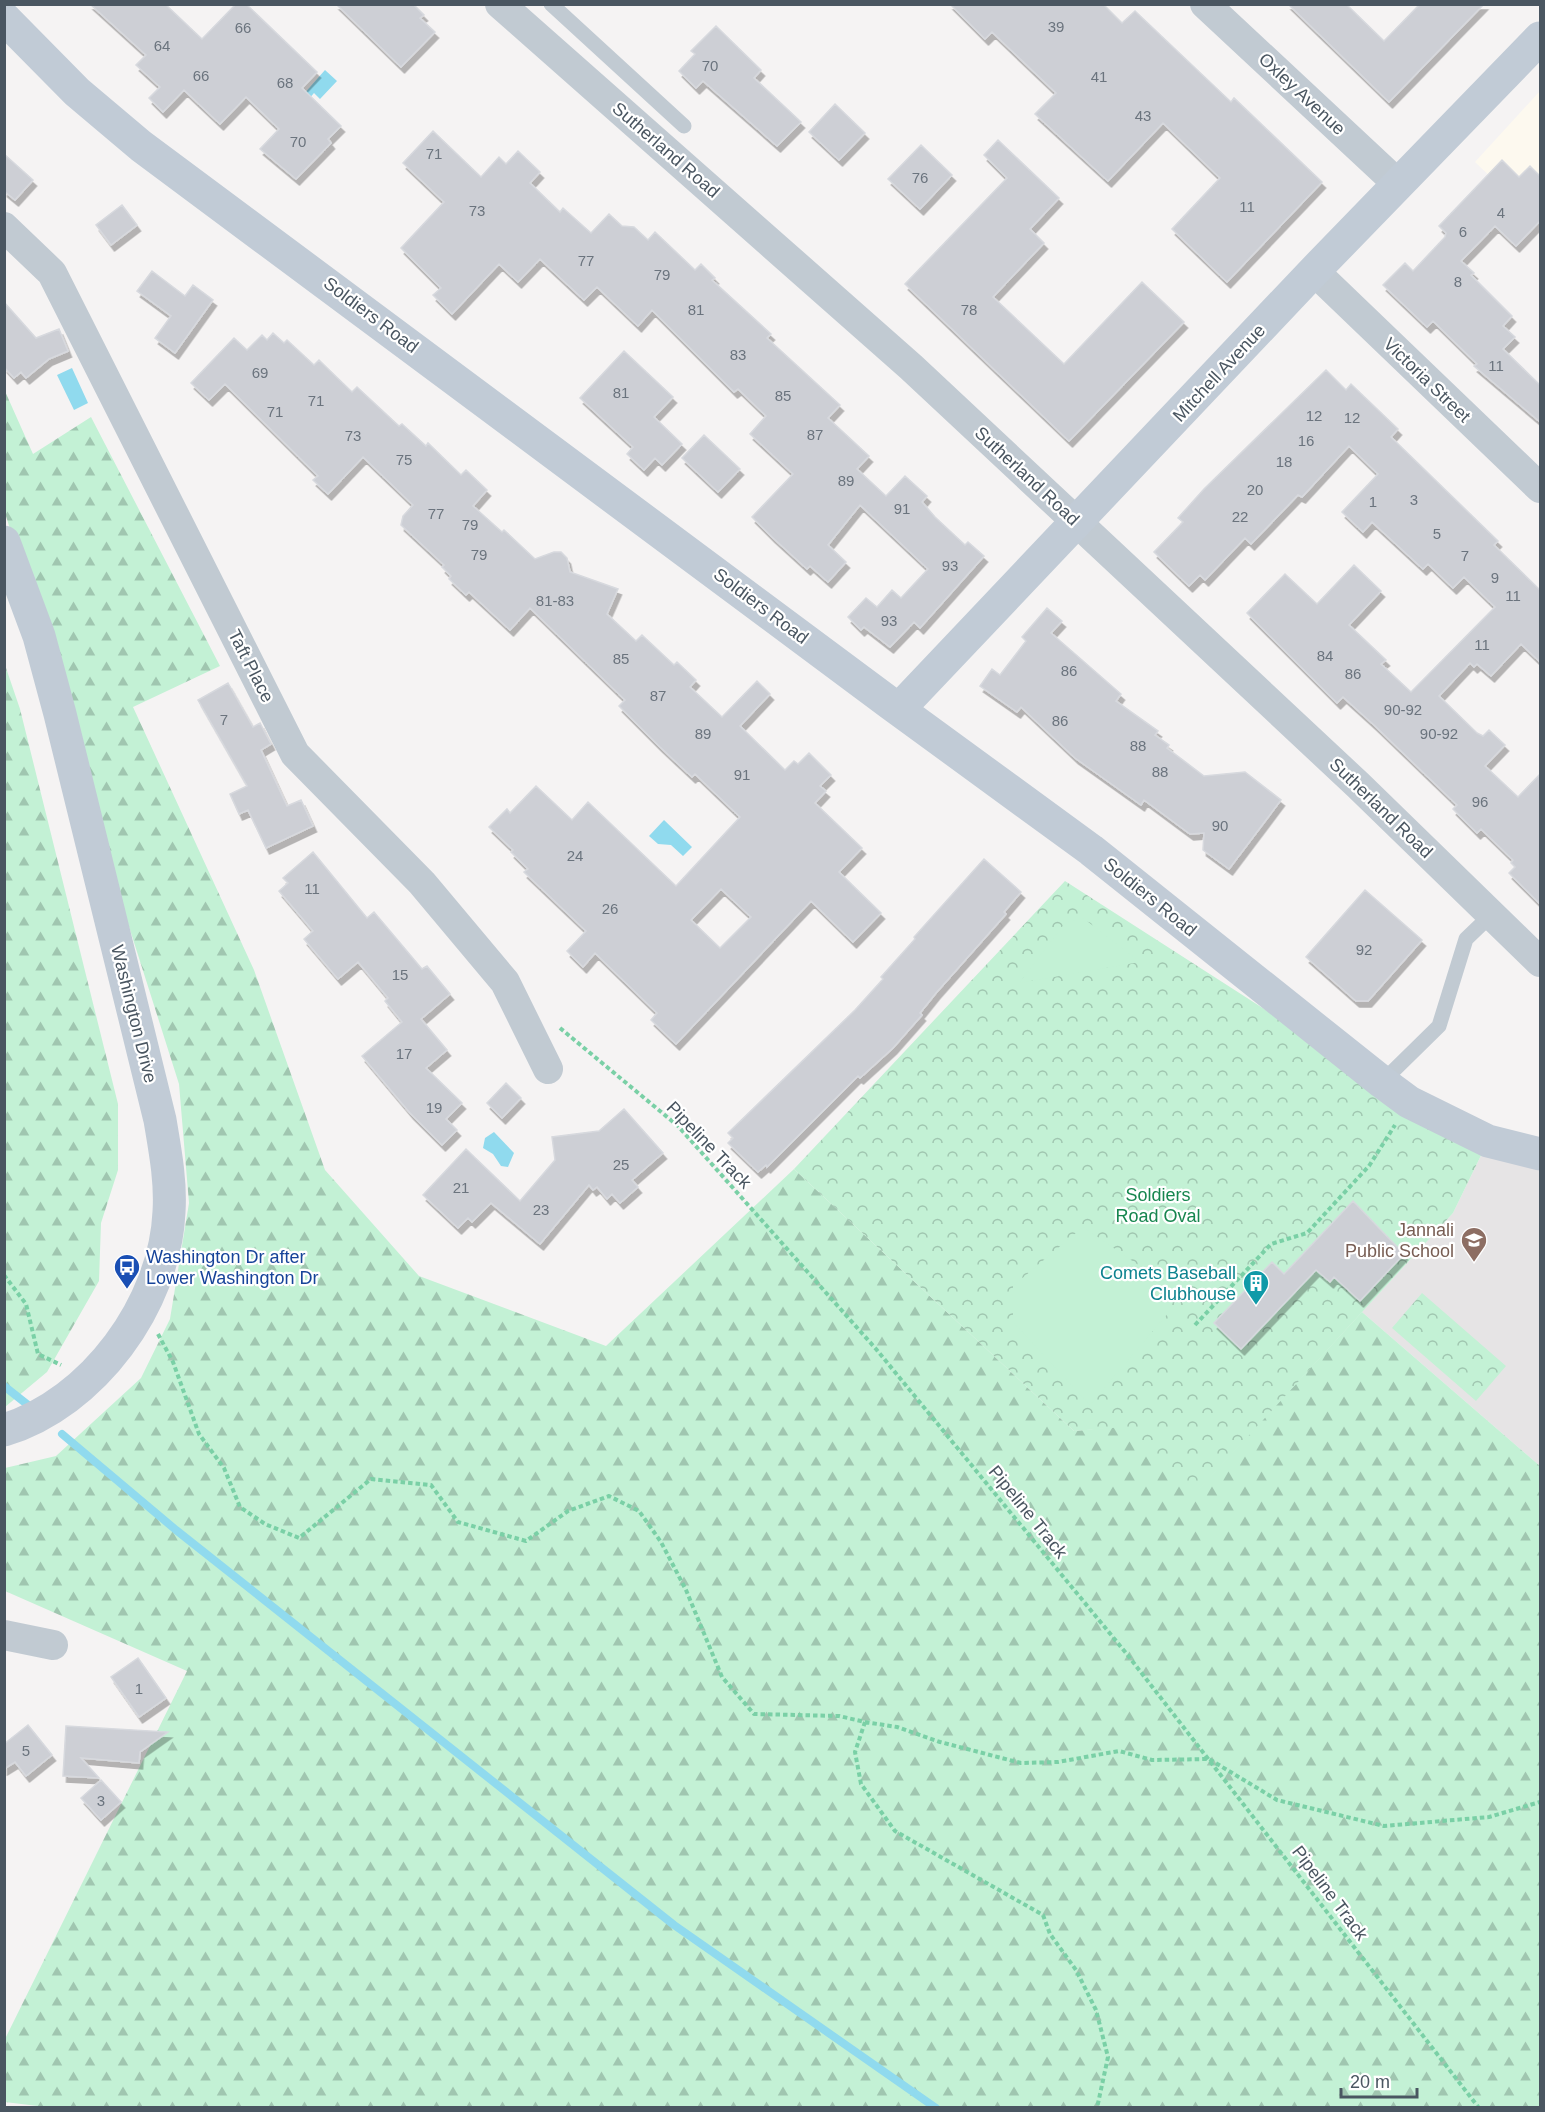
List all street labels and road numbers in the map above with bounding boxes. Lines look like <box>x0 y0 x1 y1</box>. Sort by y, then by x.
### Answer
street label: Oxley Avenue <box>1255 49 1349 139</box>
street label: Sutherland Road <box>608 98 724 202</box>
street label: Soldiers Road <box>320 273 422 357</box>
street label: Mitchell Avenue <box>1169 320 1269 426</box>
street label: Victoria Street <box>1380 334 1474 426</box>
street label: Sutherland Road <box>971 423 1083 529</box>
street label: Soldiers Road <box>710 564 812 648</box>
street label: Taft Place <box>224 626 278 706</box>
street label: Sutherland Road <box>1325 754 1437 862</box>
street label: Soldiers Road <box>1100 854 1200 940</box>
street label: Washington Drive <box>107 943 161 1085</box>
street label: Pipeline Track <box>663 1097 756 1193</box>
street label: Pipeline Track <box>985 1462 1072 1563</box>
street label: Pipeline Track <box>1288 1842 1373 1945</box>

